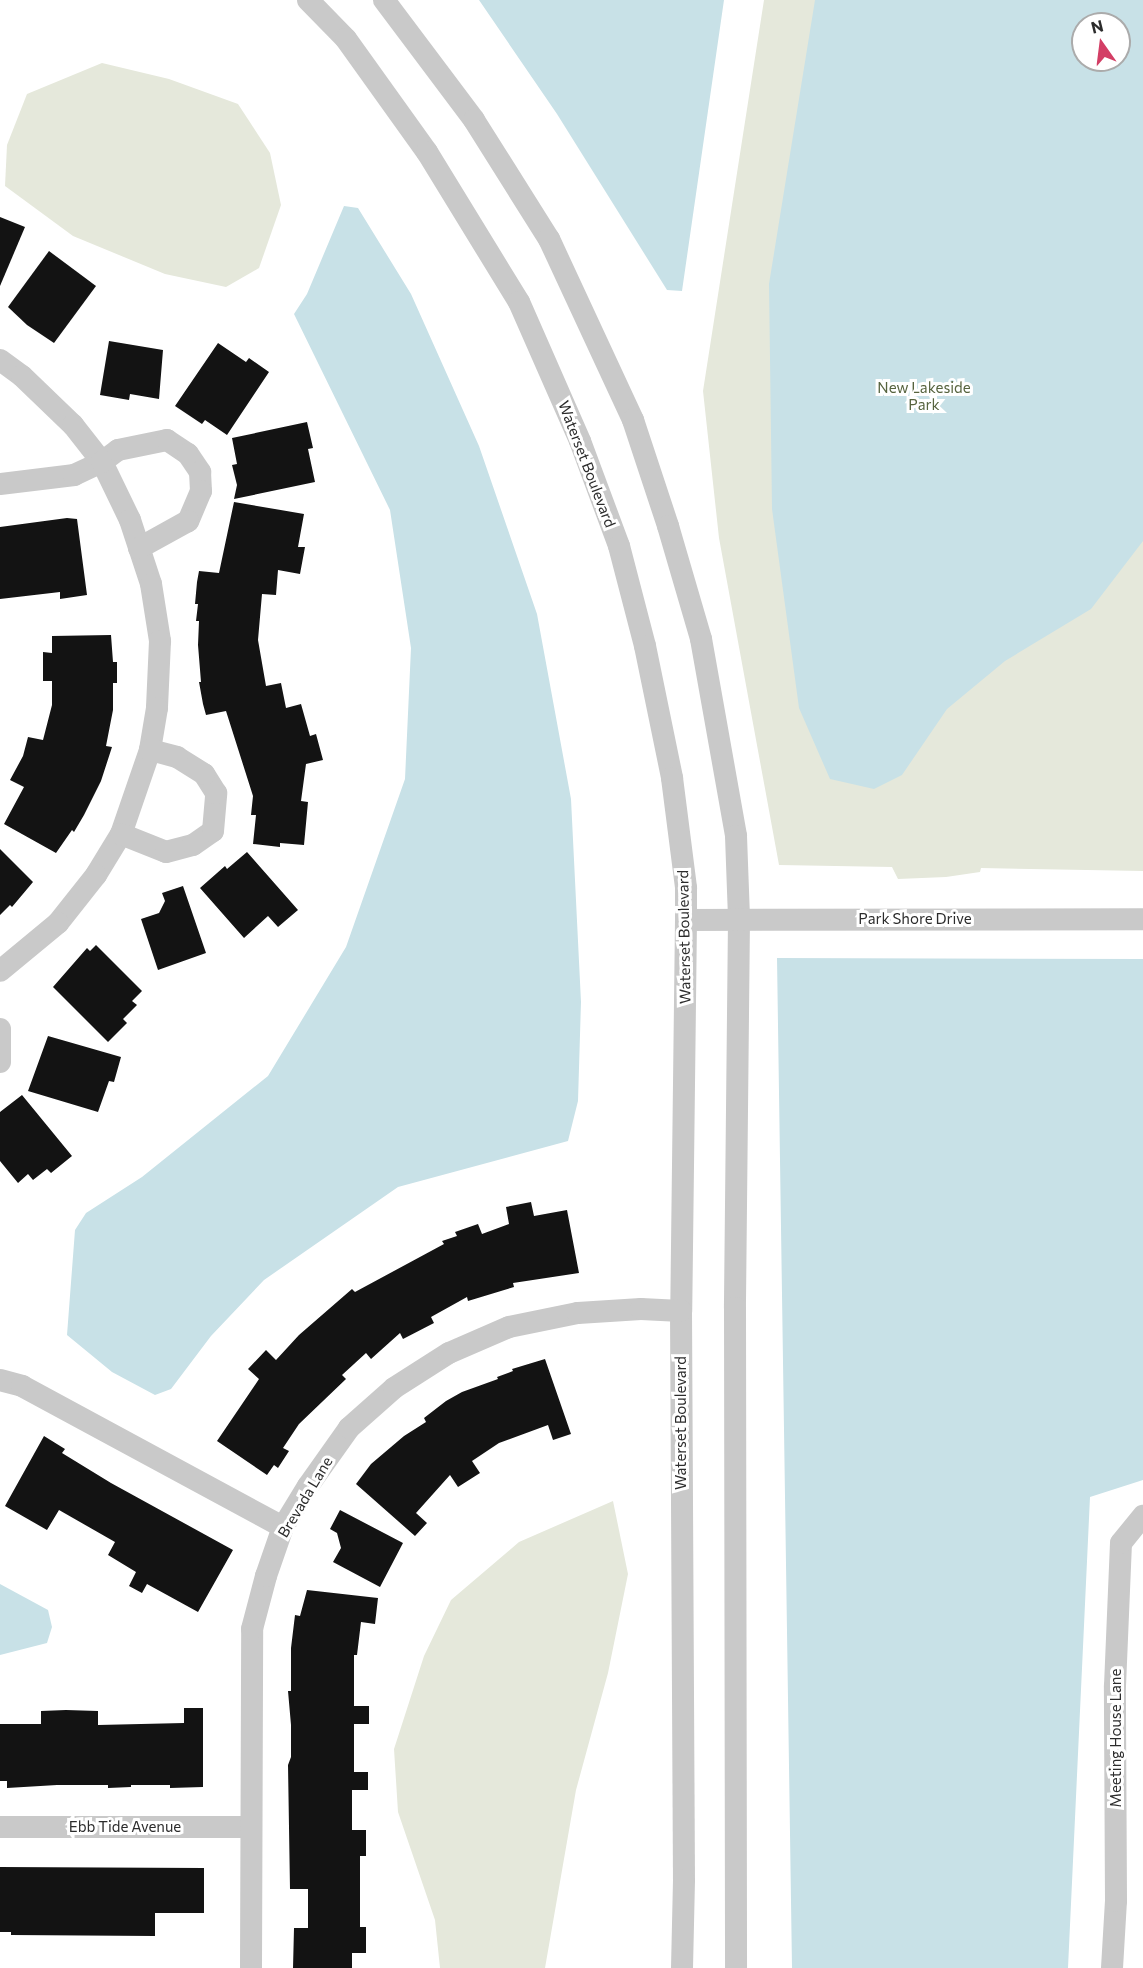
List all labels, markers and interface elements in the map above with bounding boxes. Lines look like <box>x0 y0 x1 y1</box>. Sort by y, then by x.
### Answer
north arrow <box>1071 12 1131 72</box>
text: N <box>1089 15 1105 37</box>
park label: New Lakeside Park <box>877 378 971 413</box>
street label: Waterset Boulevard <box>555 398 619 530</box>
street label: Waterset Boulevard <box>674 870 694 1004</box>
street label: Park Shore Drive <box>858 910 972 928</box>
street label: Waterset Boulevard <box>672 1356 690 1490</box>
street label: Brevada Lane <box>274 1453 336 1541</box>
street label: Meeting House Lane <box>1107 1669 1125 1807</box>
street label: Ebb Tide Avenue <box>69 1818 181 1836</box>

